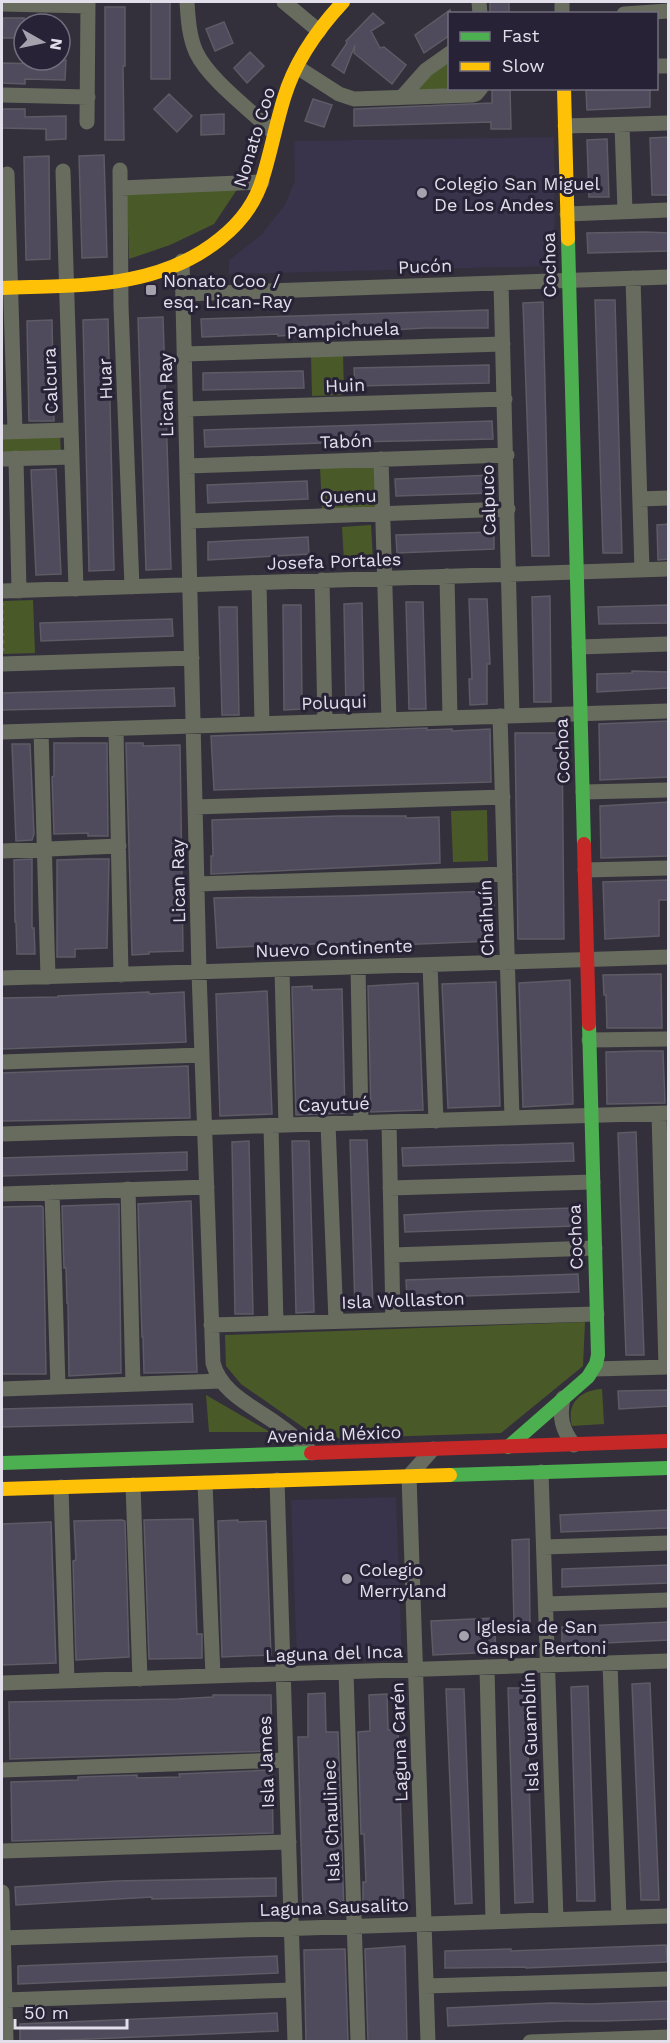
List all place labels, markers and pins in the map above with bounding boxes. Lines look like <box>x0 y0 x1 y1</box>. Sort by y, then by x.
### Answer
place label: Colegio San Miguel De Los Andes <box>434 173 600 215</box>
marker: Colegio San Miguel De Los Andes <box>415 186 429 200</box>
place label: Nonato Coo / esq. Lican-Ray <box>163 270 293 312</box>
marker: Nonato Coo / esq. Lican-Ray <box>144 283 158 297</box>
place label: Colegio Merryland <box>359 1559 447 1601</box>
marker: Colegio Merryland <box>340 1572 354 1586</box>
place label: Iglesia de San Gaspar Bertoni <box>476 1616 606 1658</box>
marker: Iglesia de San Gaspar Bertoni <box>457 1629 471 1643</box>

